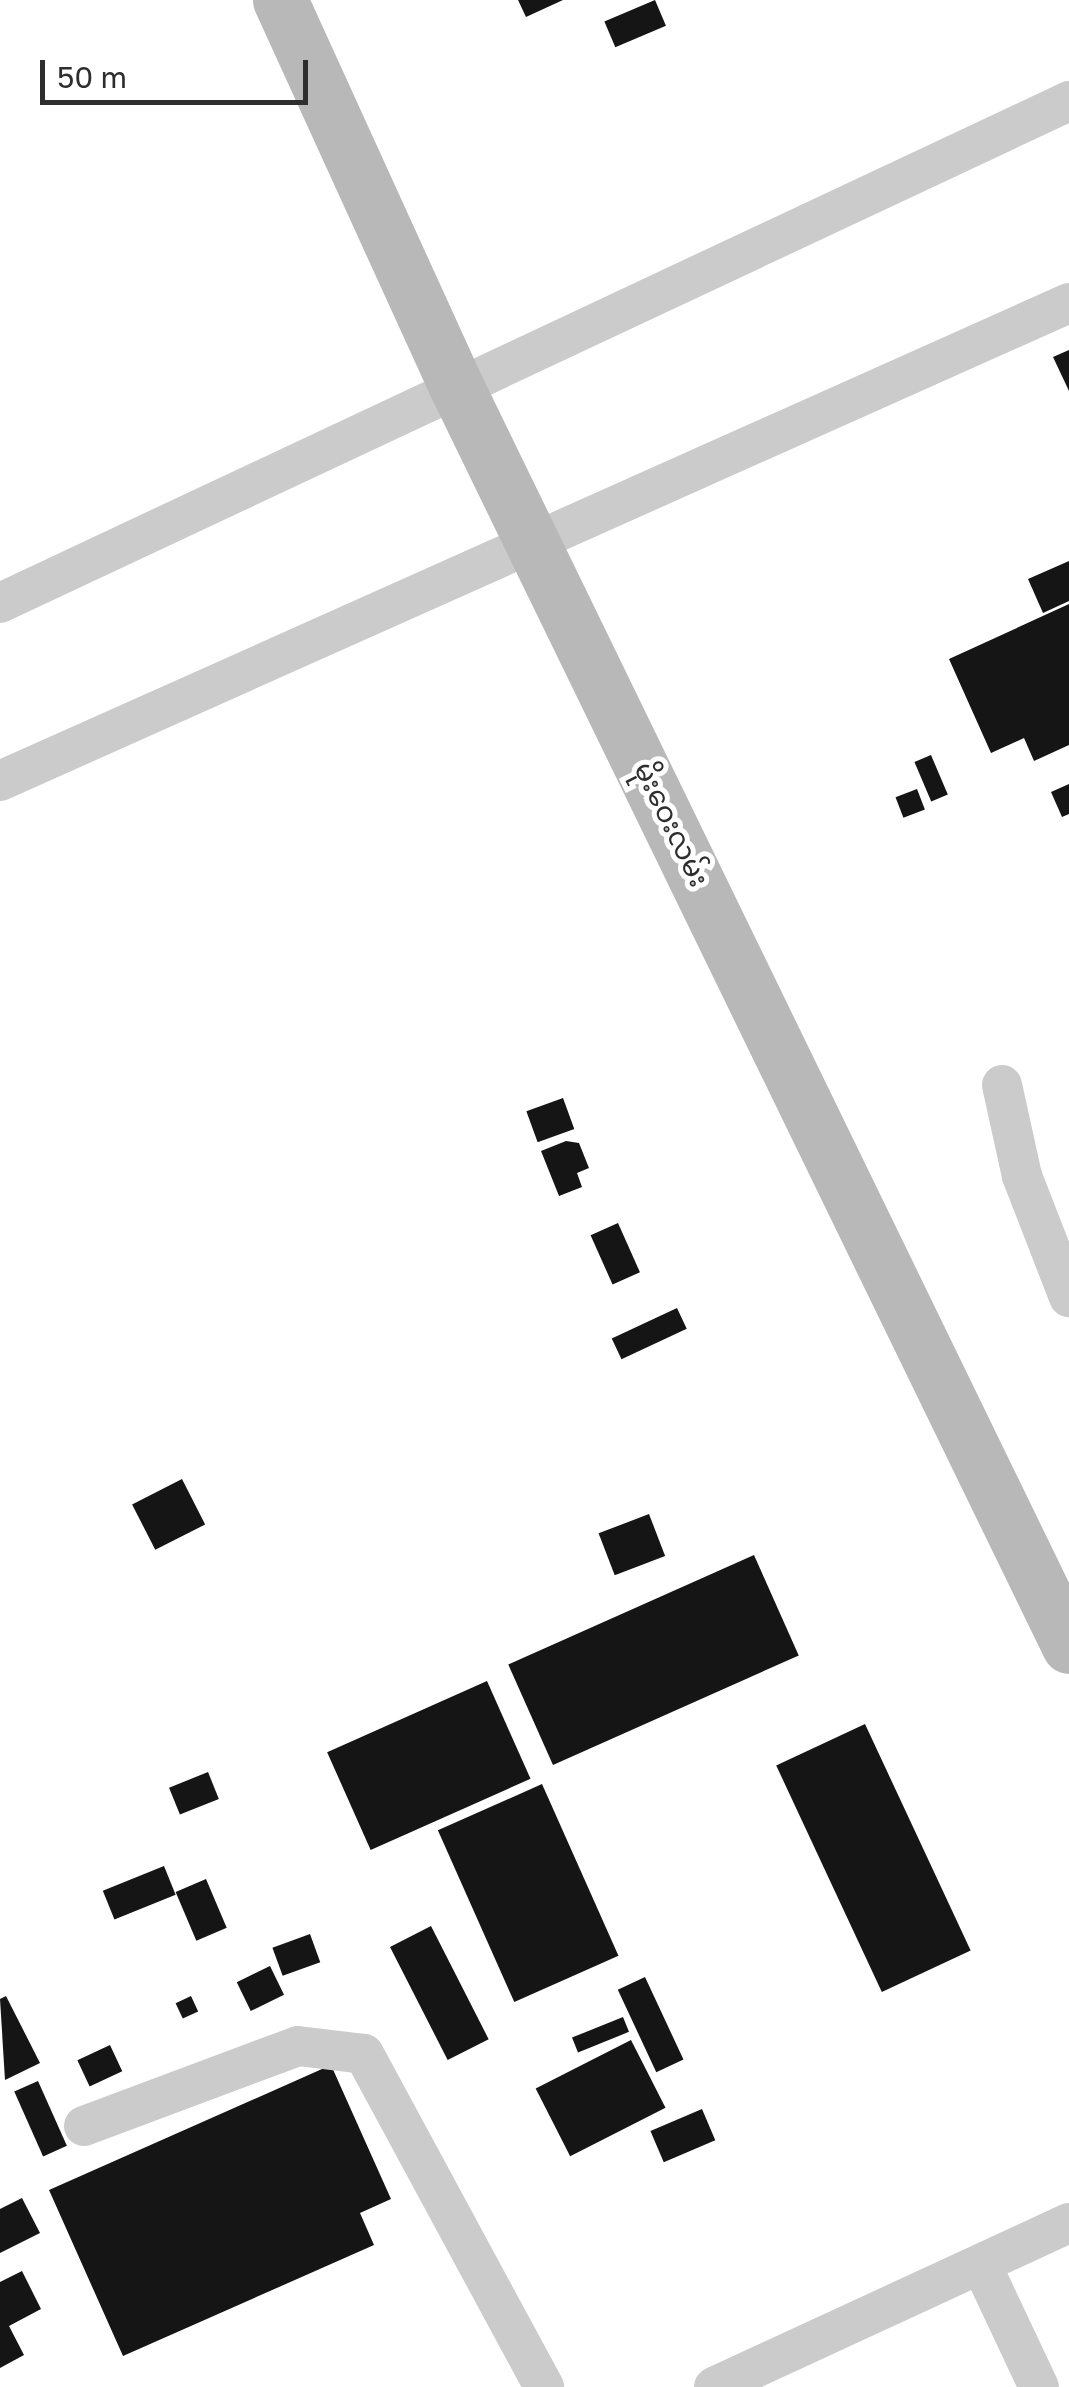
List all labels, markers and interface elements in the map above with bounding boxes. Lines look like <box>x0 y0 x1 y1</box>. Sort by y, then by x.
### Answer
scale bar <box>45 40 312 102</box>
text: 50 m <box>57 59 127 95</box>
street label: မိုးဝေးလမ်း <box>627 756 717 892</box>

